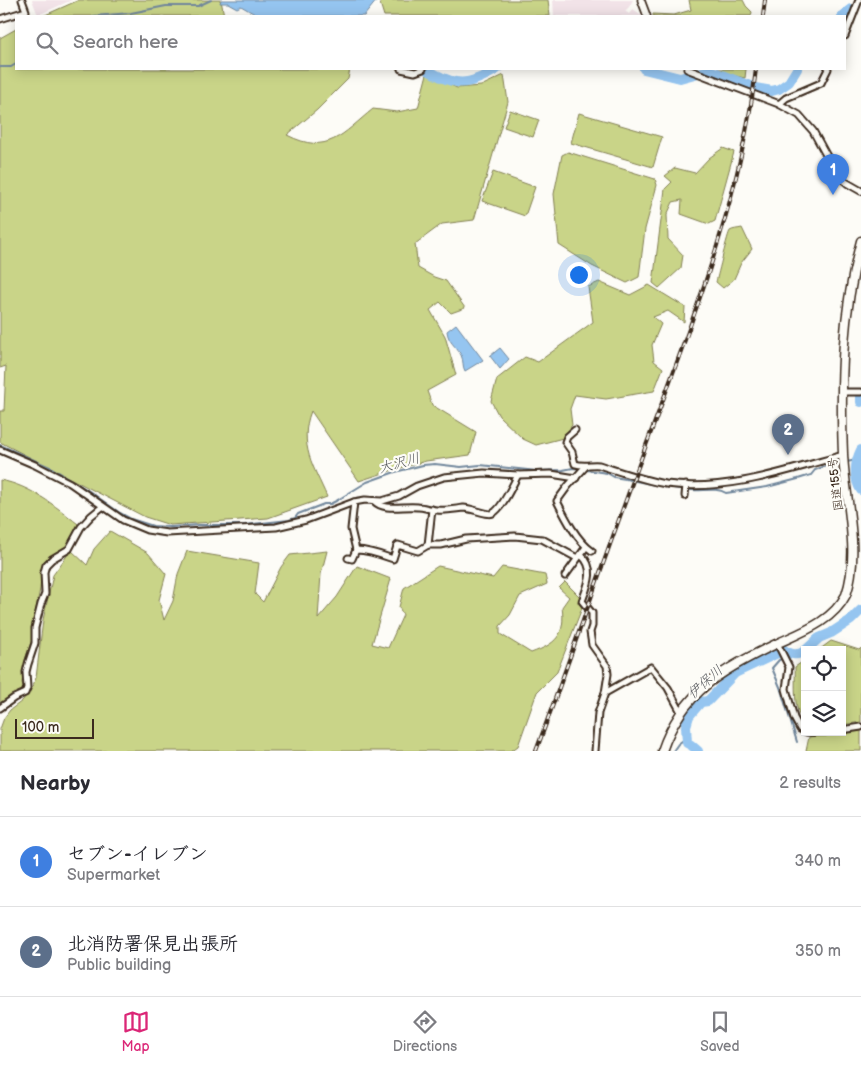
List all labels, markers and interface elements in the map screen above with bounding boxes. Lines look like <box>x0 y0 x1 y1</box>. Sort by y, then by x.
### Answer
search box <box>15 15 846 70</box>
icon: search <box>33 29 61 57</box>
text: Search here <box>73 31 178 54</box>
pin: 1 <box>817 154 849 195</box>
your location <box>566 262 592 288</box>
pin: 2 <box>772 414 804 455</box>
water label: 大沢川 <box>377 449 421 477</box>
street label: 国道155号 <box>825 456 847 512</box>
map controls <box>801 646 846 736</box>
button: locate <box>801 646 846 691</box>
water label: 伊保川 <box>684 662 726 702</box>
button: layers <box>801 691 846 736</box>
scale bar <box>15 716 94 739</box>
text: 100 m <box>22 719 59 736</box>
text: Nearby <box>20 771 90 796</box>
text: 2 results <box>779 774 841 793</box>
text: セブン-イレブン <box>67 843 208 866</box>
text: 1 <box>33 852 39 871</box>
text: 340 m <box>794 852 841 871</box>
text: Supermarket <box>67 866 160 885</box>
text: 北消防署保見出張所 <box>67 933 238 956</box>
text: 2 <box>31 942 41 961</box>
text: 350 m <box>795 942 841 961</box>
text: Public building <box>67 956 171 975</box>
tab: Map <box>122 1008 150 1055</box>
tab: Directions <box>393 1008 457 1055</box>
tab: Saved <box>700 1008 739 1055</box>

